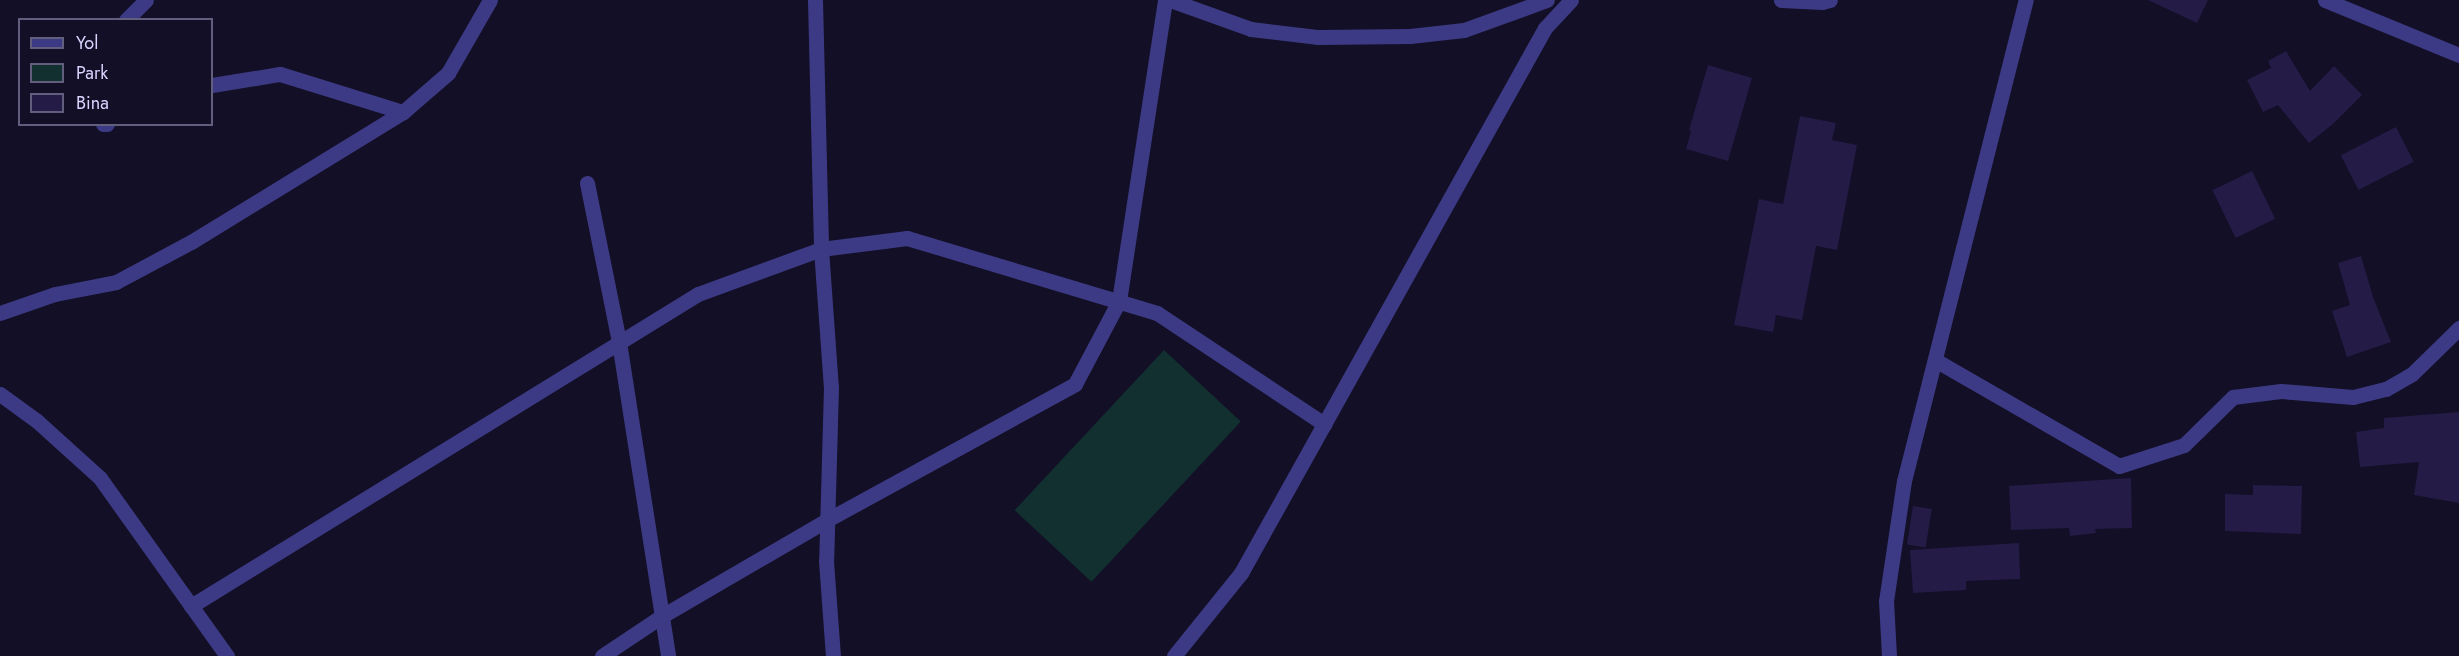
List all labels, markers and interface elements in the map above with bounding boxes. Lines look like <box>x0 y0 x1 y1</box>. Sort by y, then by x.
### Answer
legend <box>18 18 213 126</box>
text: Yol <box>76 30 98 56</box>
text: Park <box>76 60 108 86</box>
text: Bina <box>76 90 109 116</box>

